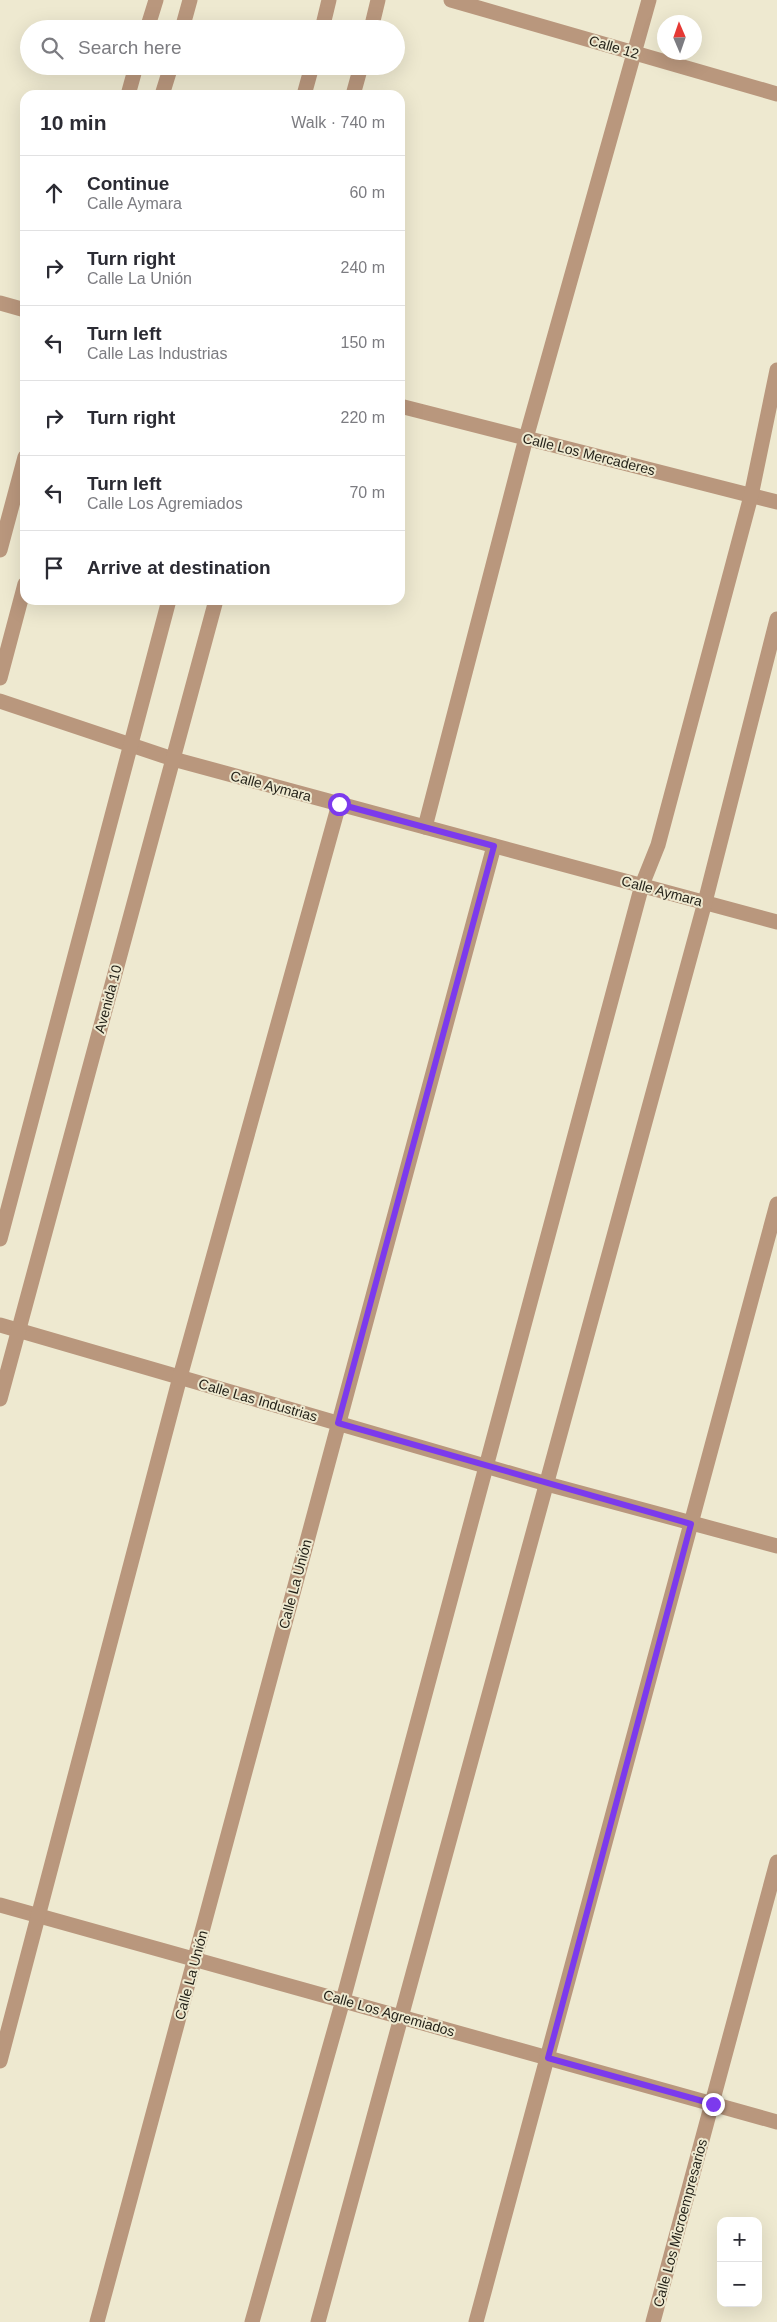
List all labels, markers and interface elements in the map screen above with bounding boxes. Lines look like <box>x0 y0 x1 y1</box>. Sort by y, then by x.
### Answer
north arrow <box>657 15 702 60</box>
search box <box>20 20 405 75</box>
street label: Calle 12 <box>587 32 641 62</box>
icon: search <box>38 34 66 62</box>
text: Search here <box>78 37 182 58</box>
text: 10 min <box>40 111 107 134</box>
text: Walk · 740 m <box>291 114 385 131</box>
text: Continue <box>87 173 169 194</box>
icon: ahead <box>40 179 68 207</box>
text: 60 m <box>349 184 385 201</box>
text: Calle Aymara <box>87 195 182 212</box>
text: Turn right <box>87 248 175 269</box>
icon: right <box>40 254 68 282</box>
text: 240 m <box>341 259 385 276</box>
text: Calle La Unión <box>87 270 192 287</box>
text: Turn left <box>87 323 162 344</box>
icon: left <box>40 329 68 357</box>
text: 150 m <box>341 334 385 351</box>
text: Calle Las Industrias <box>87 345 228 362</box>
icon: right <box>40 404 68 432</box>
text: Turn right <box>87 407 175 428</box>
text: 220 m <box>341 409 385 426</box>
street label: Calle Los Mercaderes <box>521 430 657 478</box>
text: Turn left <box>87 473 162 494</box>
icon: left <box>40 479 68 507</box>
text: 70 m <box>349 484 385 501</box>
text: Calle Los Agremiados <box>87 495 243 512</box>
icon: arrive <box>40 554 68 582</box>
text: Arrive at destination <box>87 557 271 578</box>
street label: Calle Aymara <box>229 768 313 805</box>
route start <box>328 793 351 816</box>
street label: Calle Aymara <box>620 873 704 910</box>
street label: Avenida 10 <box>91 963 125 1035</box>
street label: Calle Las Industrias <box>197 1375 319 1425</box>
street label: Calle La Unión <box>275 1538 315 1630</box>
street label: Calle La Unión <box>171 1929 211 2021</box>
street label: Calle Los Agremiados <box>321 1987 457 2039</box>
route end <box>702 2093 725 2116</box>
street label: Calle Los Microempresarios <box>650 2137 710 2309</box>
map controls <box>717 2217 762 2307</box>
button: + <box>717 2217 762 2262</box>
button: − <box>717 2262 762 2307</box>

